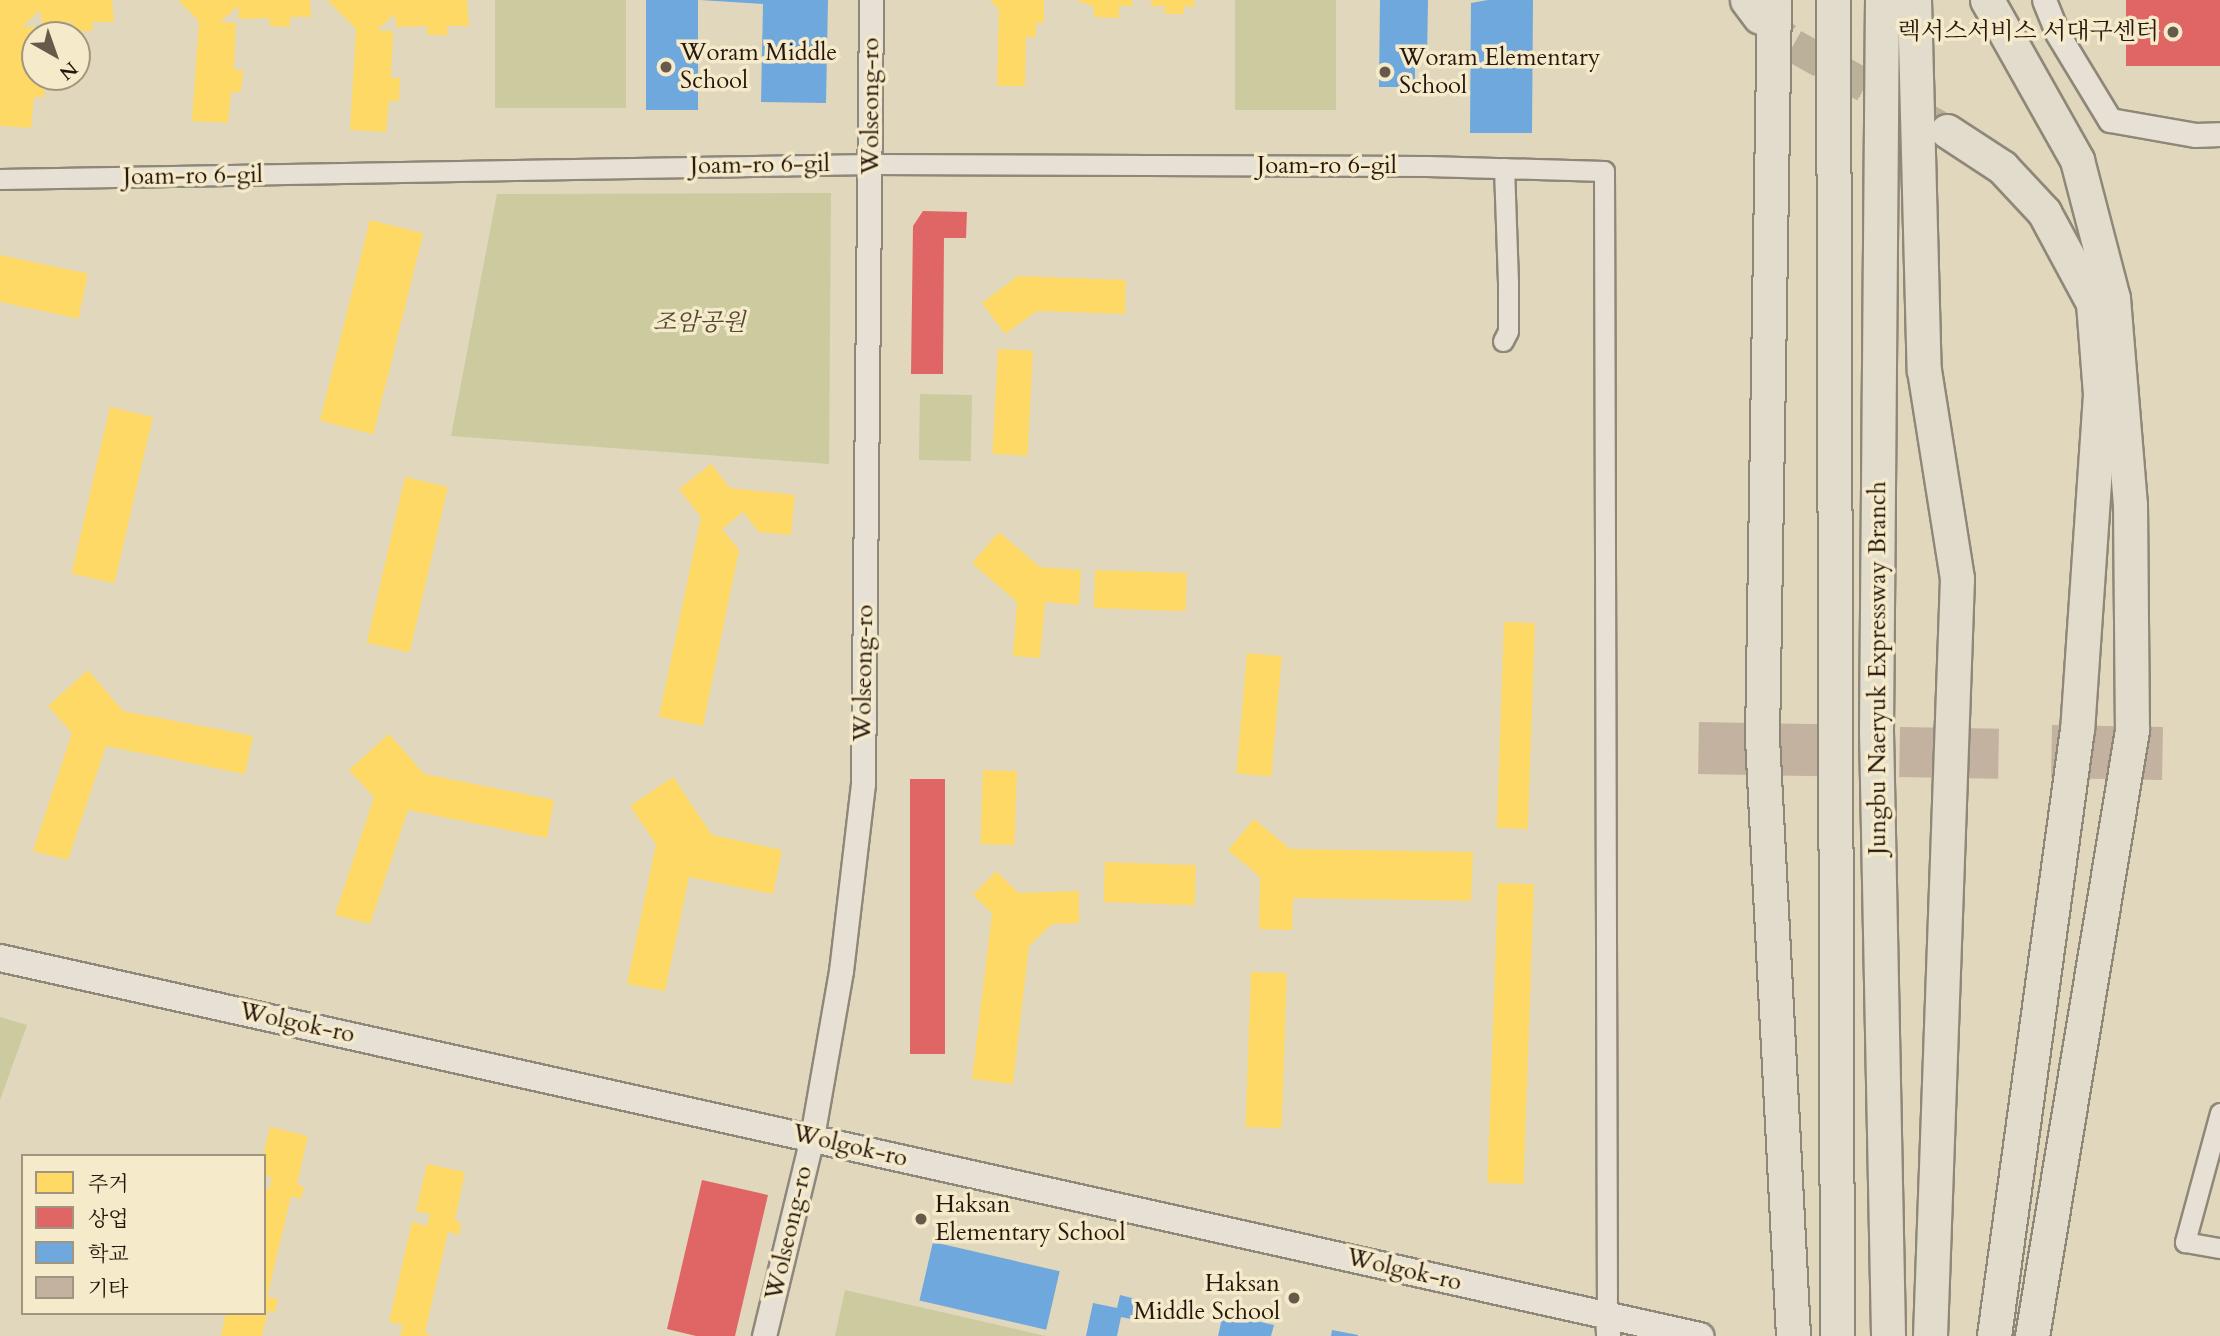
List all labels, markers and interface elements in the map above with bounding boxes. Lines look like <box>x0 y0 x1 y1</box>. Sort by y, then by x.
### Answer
place label: 렉서스서비스 서대구센터 <box>1898 18 2159 46</box>
north arrow <box>21 21 91 91</box>
marker: 렉서스서비스 서대구센터 <box>2165 24 2181 40</box>
street label: Wolseong-ro <box>857 37 885 175</box>
place label: Woram Middle School <box>680 39 837 95</box>
place label: Woram Elementary School <box>1399 44 1600 100</box>
text: N <box>54 55 83 86</box>
marker: Woram Middle School <box>658 59 674 75</box>
marker: Woram Elementary School <box>1377 64 1393 80</box>
street label: Joam-ro 6-gil <box>690 149 830 181</box>
street label: Joam-ro 6-gil <box>1257 152 1397 180</box>
street label: Joam-ro 6-gil <box>123 160 263 192</box>
park label: 조암공원 <box>653 309 745 337</box>
street label: Jungbu Naeryuk Expressway Branch <box>1864 481 1892 855</box>
street label: Wolseong-ro <box>848 604 880 742</box>
street label: Wolgok-ro <box>237 997 357 1049</box>
street label: Wolgok-ro <box>790 1119 910 1173</box>
legend <box>21 1154 266 1315</box>
street label: Wolseong-ro <box>760 1163 818 1303</box>
text: 주거 <box>88 1170 129 1199</box>
place label: Haksan Elementary School <box>935 1191 1126 1247</box>
text: 상업 <box>88 1205 129 1234</box>
marker: Haksan Elementary School <box>913 1211 929 1227</box>
text: 학교 <box>88 1240 129 1269</box>
street label: Wolgok-ro <box>1344 1243 1464 1297</box>
place label: Haksan Middle School <box>1133 1270 1280 1326</box>
text: 기타 <box>88 1275 129 1304</box>
marker: Haksan Middle School <box>1286 1290 1302 1306</box>

